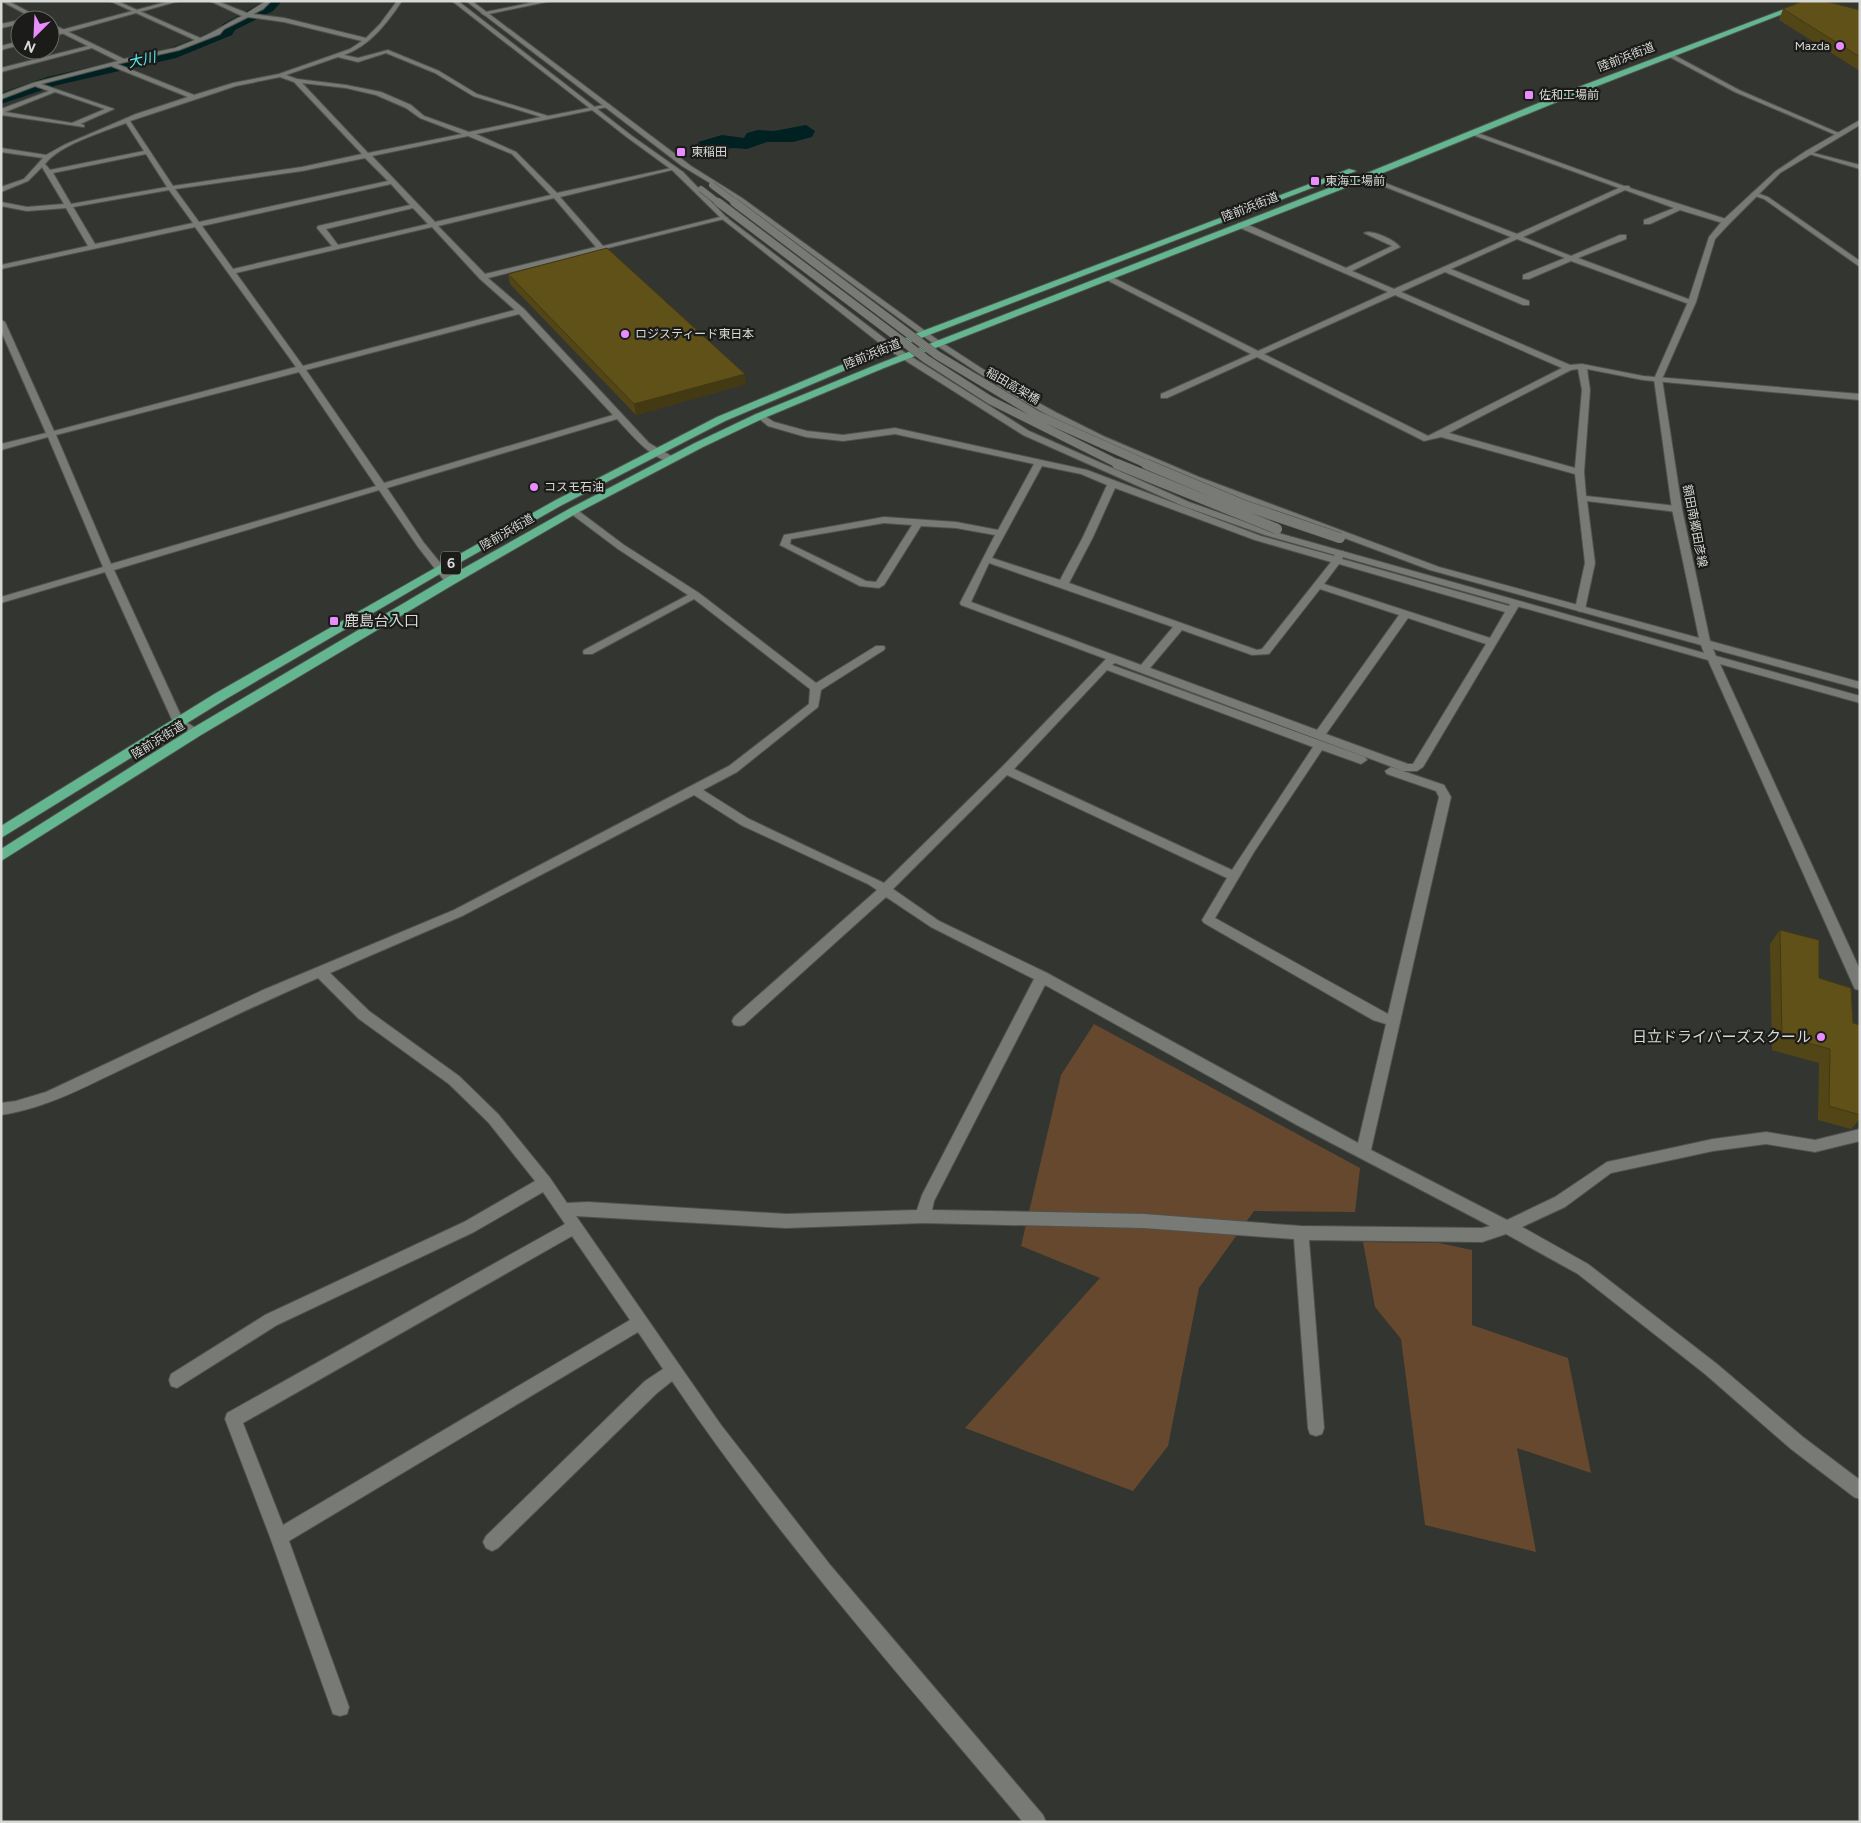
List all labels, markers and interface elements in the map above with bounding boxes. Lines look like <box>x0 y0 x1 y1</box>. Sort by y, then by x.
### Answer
north arrow <box>10 10 60 60</box>
text: N <box>22 36 38 56</box>
place label: Mazda <box>1795 39 1830 53</box>
street label: 陸前浜街道 <box>1595 40 1657 74</box>
marker: Mazda <box>1834 40 1846 52</box>
water label: 大川 <box>126 48 160 71</box>
place label: 佐和工場前 <box>1539 88 1599 102</box>
marker: 佐和工場前 <box>1523 89 1535 101</box>
place label: 東稲田 <box>691 145 727 159</box>
marker: 東稲田 <box>675 146 687 158</box>
place label: 東海工場前 <box>1325 174 1385 188</box>
marker: 東海工場前 <box>1309 175 1321 187</box>
street label: 陸前浜街道 <box>1219 190 1281 224</box>
place label: ロジスティード東日本 <box>635 327 754 341</box>
marker: ロジスティード東日本 <box>619 328 631 340</box>
street label: 陸前浜街道 <box>842 336 902 372</box>
street label: 稲田高架橋 <box>984 365 1042 407</box>
place label: コスモ石油 <box>544 480 604 494</box>
marker: コスモ石油 <box>528 481 540 493</box>
street label: 額田南郷田彦線 <box>1680 483 1710 569</box>
street label: 陸前浜街道 <box>478 511 536 553</box>
road number: 6 <box>441 552 461 574</box>
place label: 鹿島台入口 <box>344 612 419 630</box>
marker: 鹿島台入口 <box>328 615 340 627</box>
street label: 陸前浜街道 <box>129 718 187 762</box>
place label: 日立ドライバーズスクール <box>1632 1028 1811 1046</box>
marker: 日立ドライバーズスクール <box>1815 1031 1827 1043</box>

